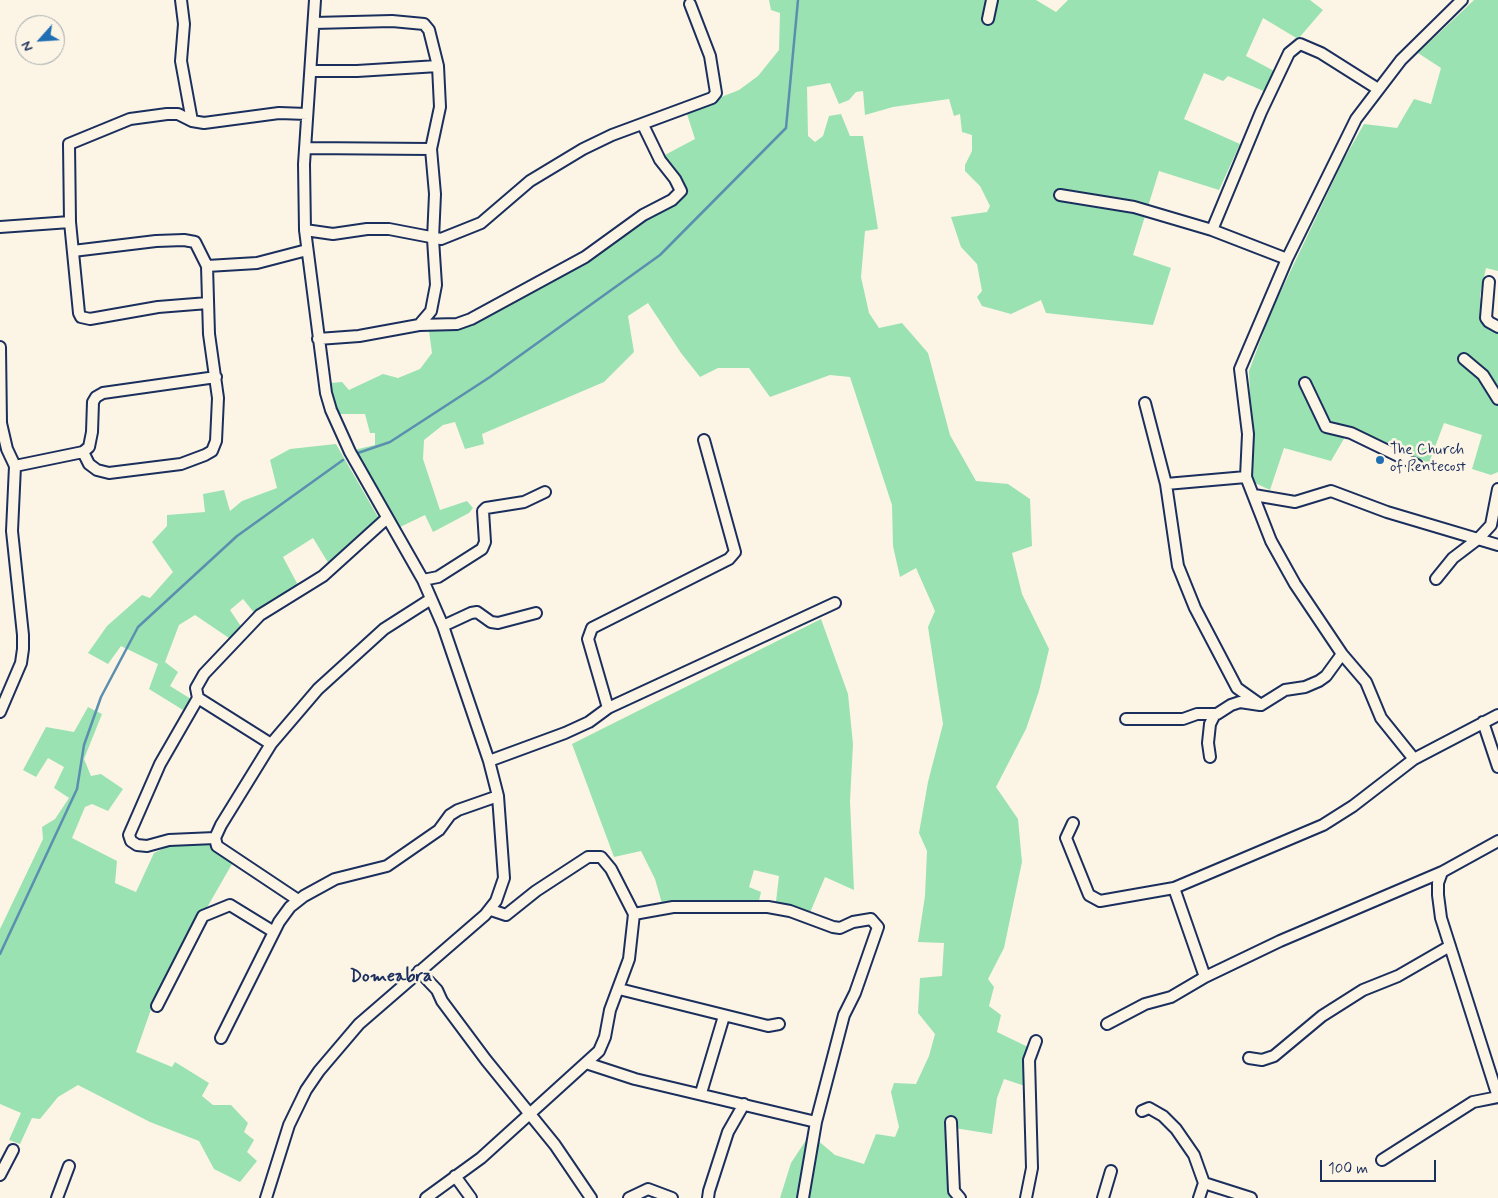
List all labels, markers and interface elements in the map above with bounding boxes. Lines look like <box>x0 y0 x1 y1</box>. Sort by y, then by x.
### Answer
north arrow <box>15 15 65 65</box>
text: N <box>17 38 38 54</box>
place label: The Church of Pentecost <box>1390 442 1466 477</box>
marker: The Church of Pentecost <box>1374 454 1386 466</box>
district label: Domeabra <box>350 966 432 988</box>
scale bar <box>1323 1150 1439 1182</box>
text: 100 m <box>1328 1159 1368 1179</box>

